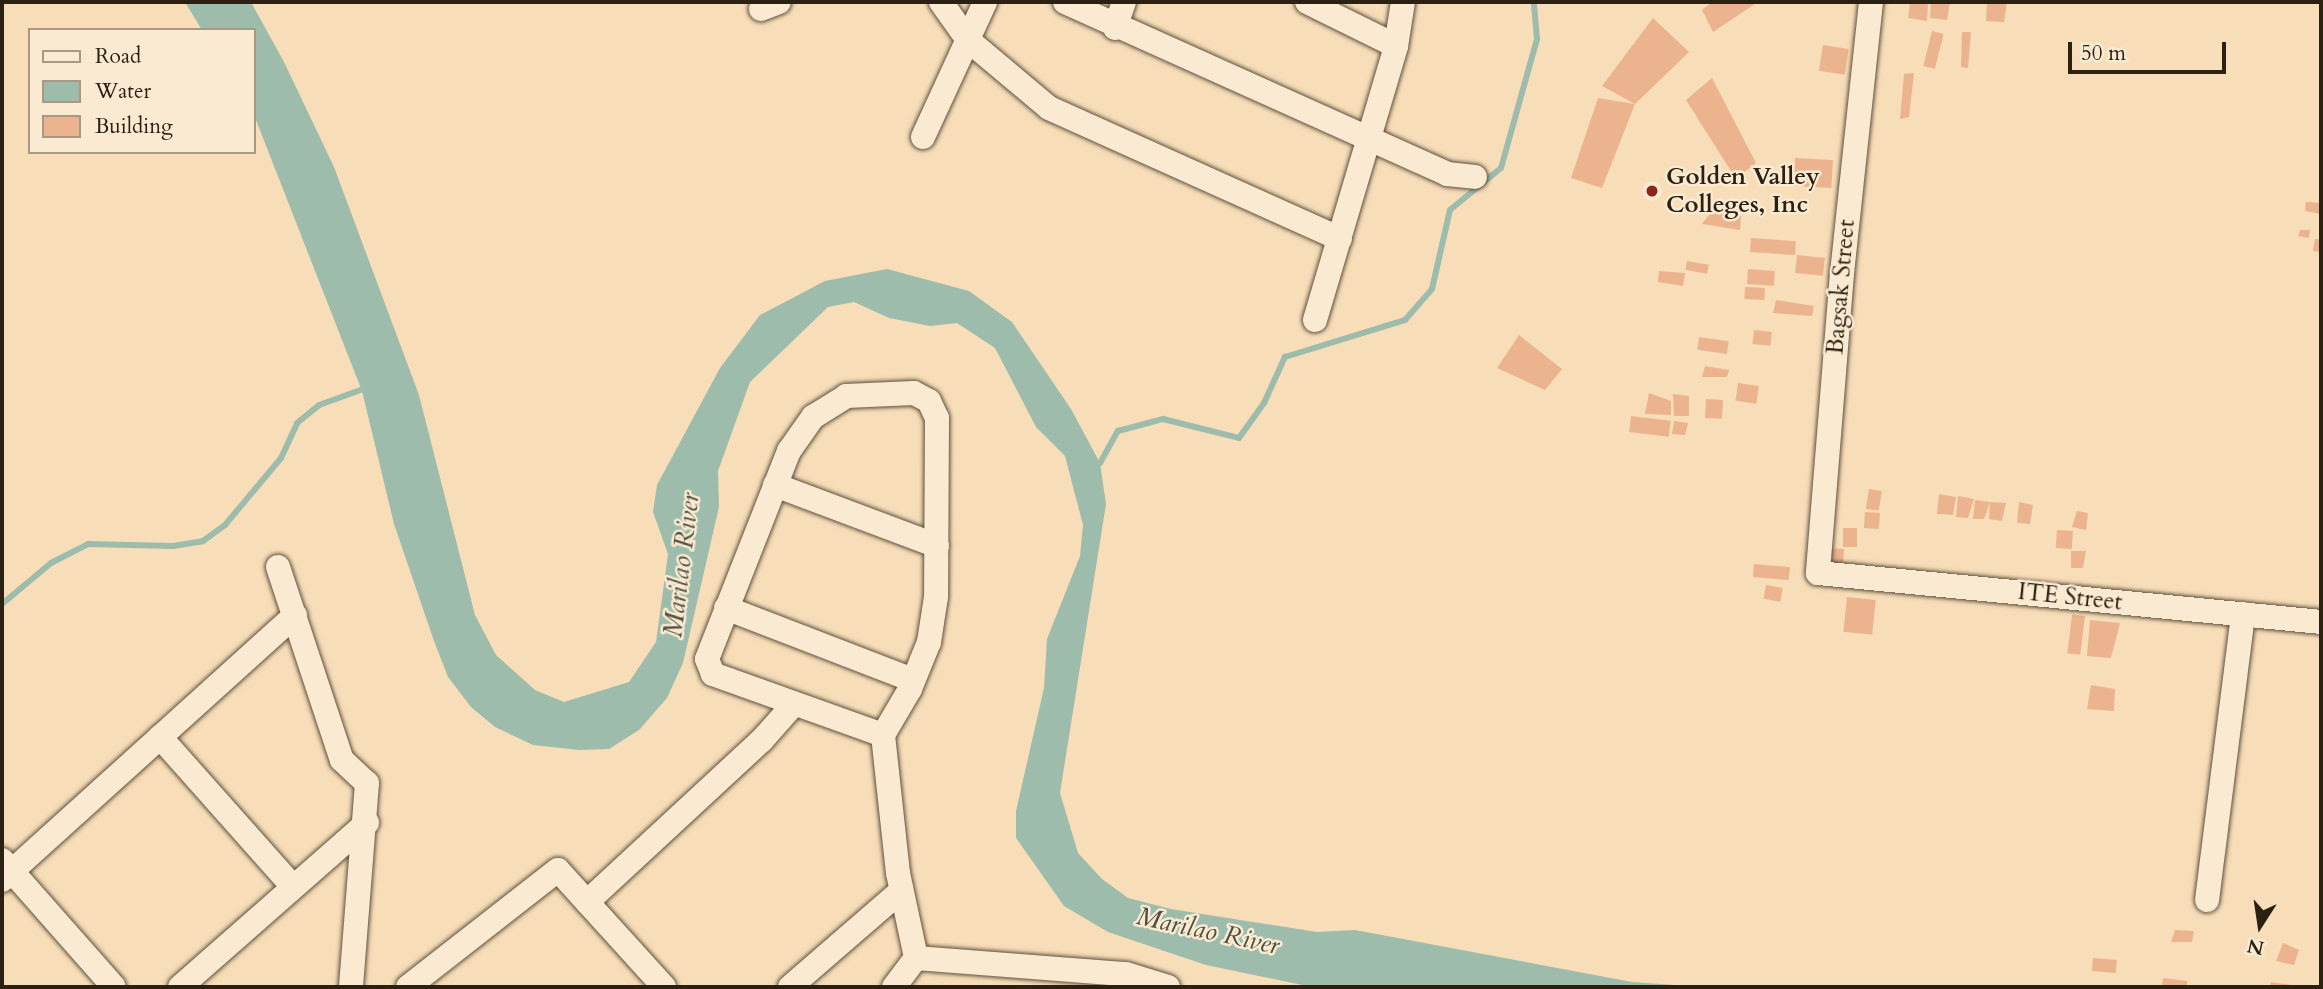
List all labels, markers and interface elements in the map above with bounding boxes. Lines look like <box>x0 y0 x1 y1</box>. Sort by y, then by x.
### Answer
legend <box>28 28 256 154</box>
scale bar <box>2071 28 2228 72</box>
text: 50 m <box>2081 39 2126 68</box>
text: Road <box>95 42 141 71</box>
text: Water <box>95 77 151 106</box>
text: Building <box>95 112 173 141</box>
place label: Golden Valley Colleges, Inc <box>1666 163 1820 219</box>
marker: Golden Valley Colleges, Inc <box>1644 183 1660 199</box>
street label: Bagsak Street <box>1821 218 1861 356</box>
water label: Marilao River <box>658 491 706 639</box>
street label: ITE Street <box>2016 577 2124 617</box>
north arrow <box>2225 891 2295 961</box>
water label: Marilao River <box>1134 901 1282 961</box>
text: N <box>2245 932 2266 961</box>

